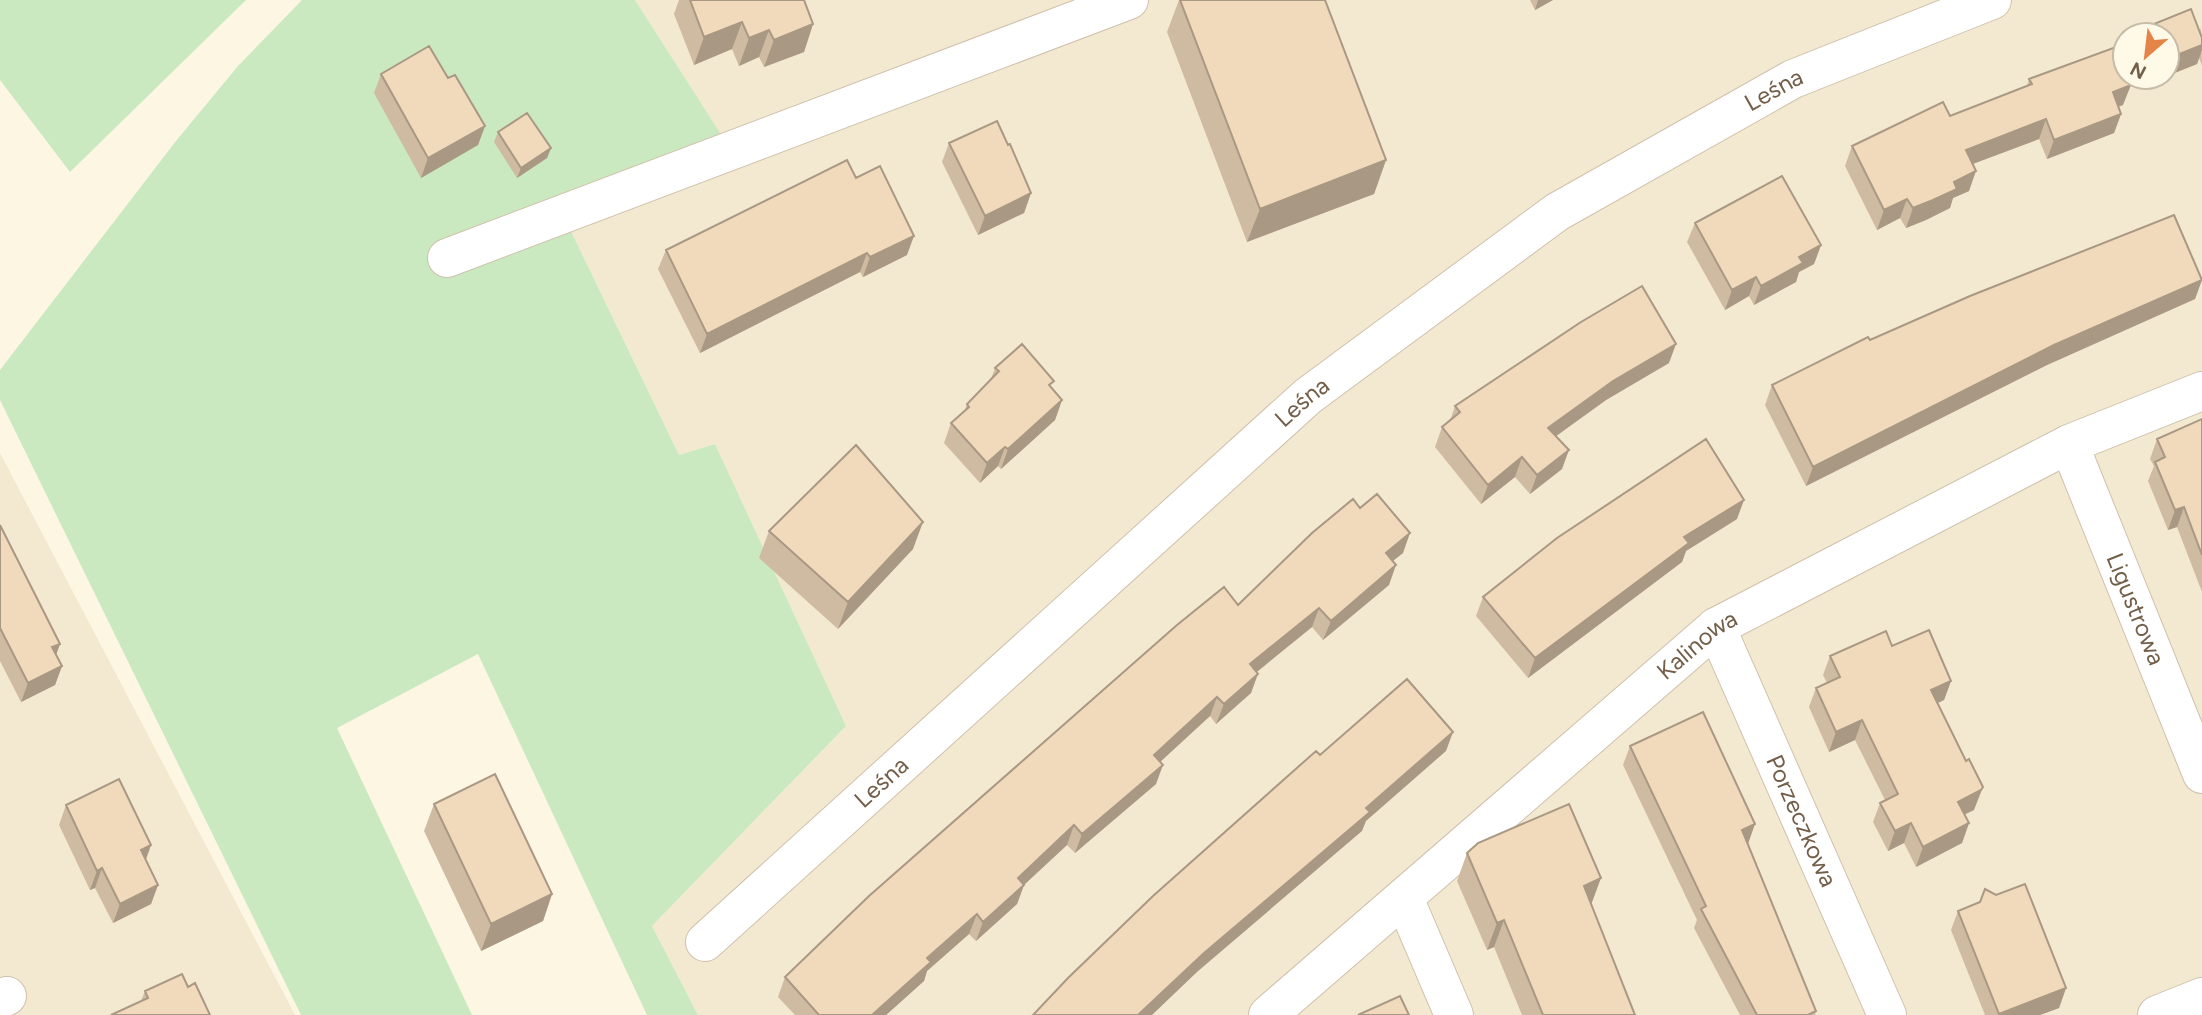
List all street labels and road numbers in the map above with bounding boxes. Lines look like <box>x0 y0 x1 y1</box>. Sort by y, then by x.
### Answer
street label: Leśna <box>1739 62 1807 117</box>
street label: Leśna <box>1268 370 1335 433</box>
street label: Ligustrowa <box>2100 549 2172 669</box>
street label: Kalinowa <box>1651 604 1742 686</box>
street label: Leśna <box>848 750 914 814</box>
street label: Porzeczkowa <box>1760 750 1844 891</box>

